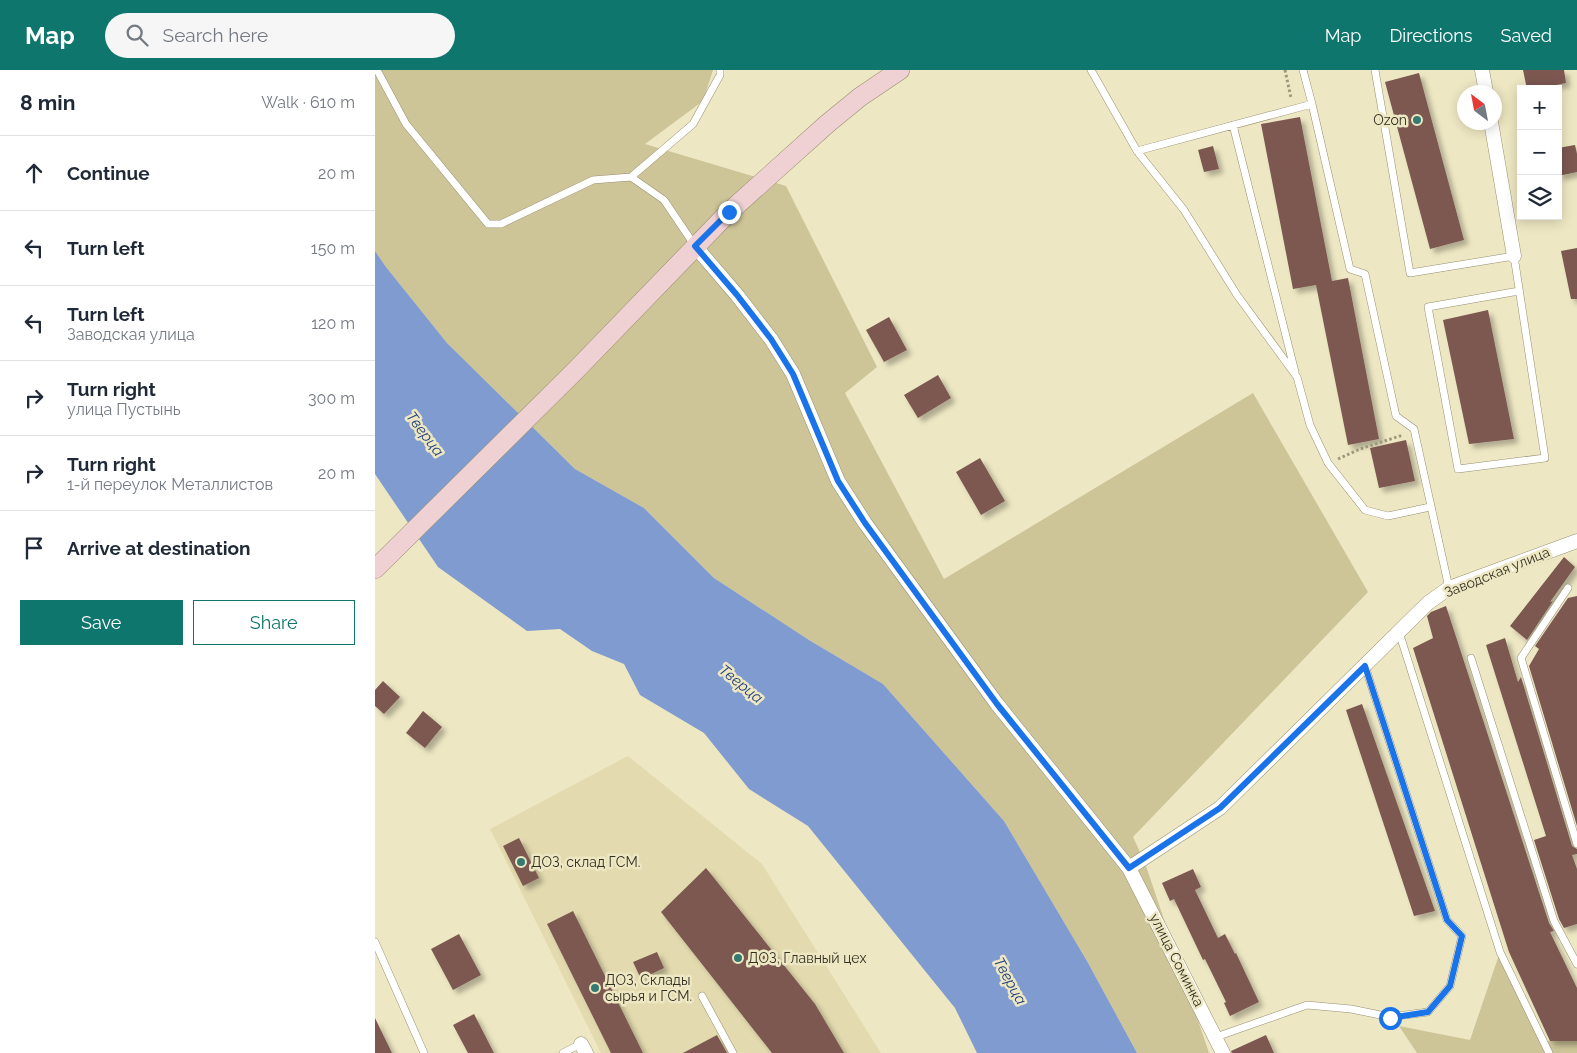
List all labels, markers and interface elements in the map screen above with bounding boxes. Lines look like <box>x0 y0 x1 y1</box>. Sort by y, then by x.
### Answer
search box <box>105 13 455 58</box>
text: Map <box>25 21 75 50</box>
icon: search <box>123 21 151 49</box>
text: Search here <box>163 24 268 46</box>
text: Map <box>1325 25 1361 46</box>
text: Directions <box>1389 25 1473 46</box>
text: Saved <box>1501 25 1552 46</box>
north arrow <box>1457 85 1502 130</box>
map controls <box>1517 85 1562 220</box>
button: + <box>1517 85 1562 130</box>
text: 8 min <box>20 90 75 115</box>
text: Walk · 610 m <box>261 93 355 112</box>
place label: Ozon <box>1373 112 1407 128</box>
marker: Ozon <box>1411 114 1423 126</box>
button: − <box>1517 130 1562 175</box>
icon: ahead <box>20 159 48 187</box>
text: Continue <box>67 162 150 184</box>
text: 20 m <box>318 164 355 183</box>
button: layers <box>1517 175 1562 220</box>
route end <box>718 201 741 224</box>
icon: left <box>20 234 48 262</box>
text: Turn left <box>67 237 144 259</box>
text: 150 m <box>311 239 355 258</box>
text: Turn left <box>67 303 144 325</box>
icon: left <box>20 309 48 337</box>
text: 120 m <box>311 314 355 333</box>
text: Заводская улица <box>67 325 195 344</box>
text: Turn right <box>67 378 156 400</box>
icon: right <box>20 384 48 412</box>
text: 300 m <box>308 389 355 408</box>
text: улица Пустынь <box>67 400 181 419</box>
water label: Тверца <box>402 408 448 460</box>
text: Turn right <box>67 453 156 475</box>
icon: right <box>20 459 48 487</box>
text: 20 m <box>318 464 355 483</box>
text: 1-й переулок Металлистов <box>67 475 273 494</box>
icon: arrive <box>20 534 48 562</box>
text: Arrive at destination <box>67 537 251 559</box>
street label: Заводская улица <box>1442 544 1552 600</box>
button: Save <box>20 600 183 645</box>
button: Share <box>193 600 355 645</box>
water label: Тверца <box>715 661 767 707</box>
place label: ДОЗ, склад ГСМ. <box>531 854 640 870</box>
marker: ДОЗ, склад ГСМ. <box>515 856 527 868</box>
street label: улица Соминка <box>1147 911 1207 1009</box>
place label: ДОЗ, Главный цех <box>748 950 867 966</box>
marker: ДОЗ, Главный цех <box>732 952 744 964</box>
water label: Тверца <box>990 954 1030 1008</box>
place label: ДОЗ, Склады сырья и ГСМ. <box>605 972 692 1004</box>
marker: ДОЗ, Склады сырья и ГСМ. <box>589 982 601 994</box>
route start <box>1379 1007 1402 1030</box>

